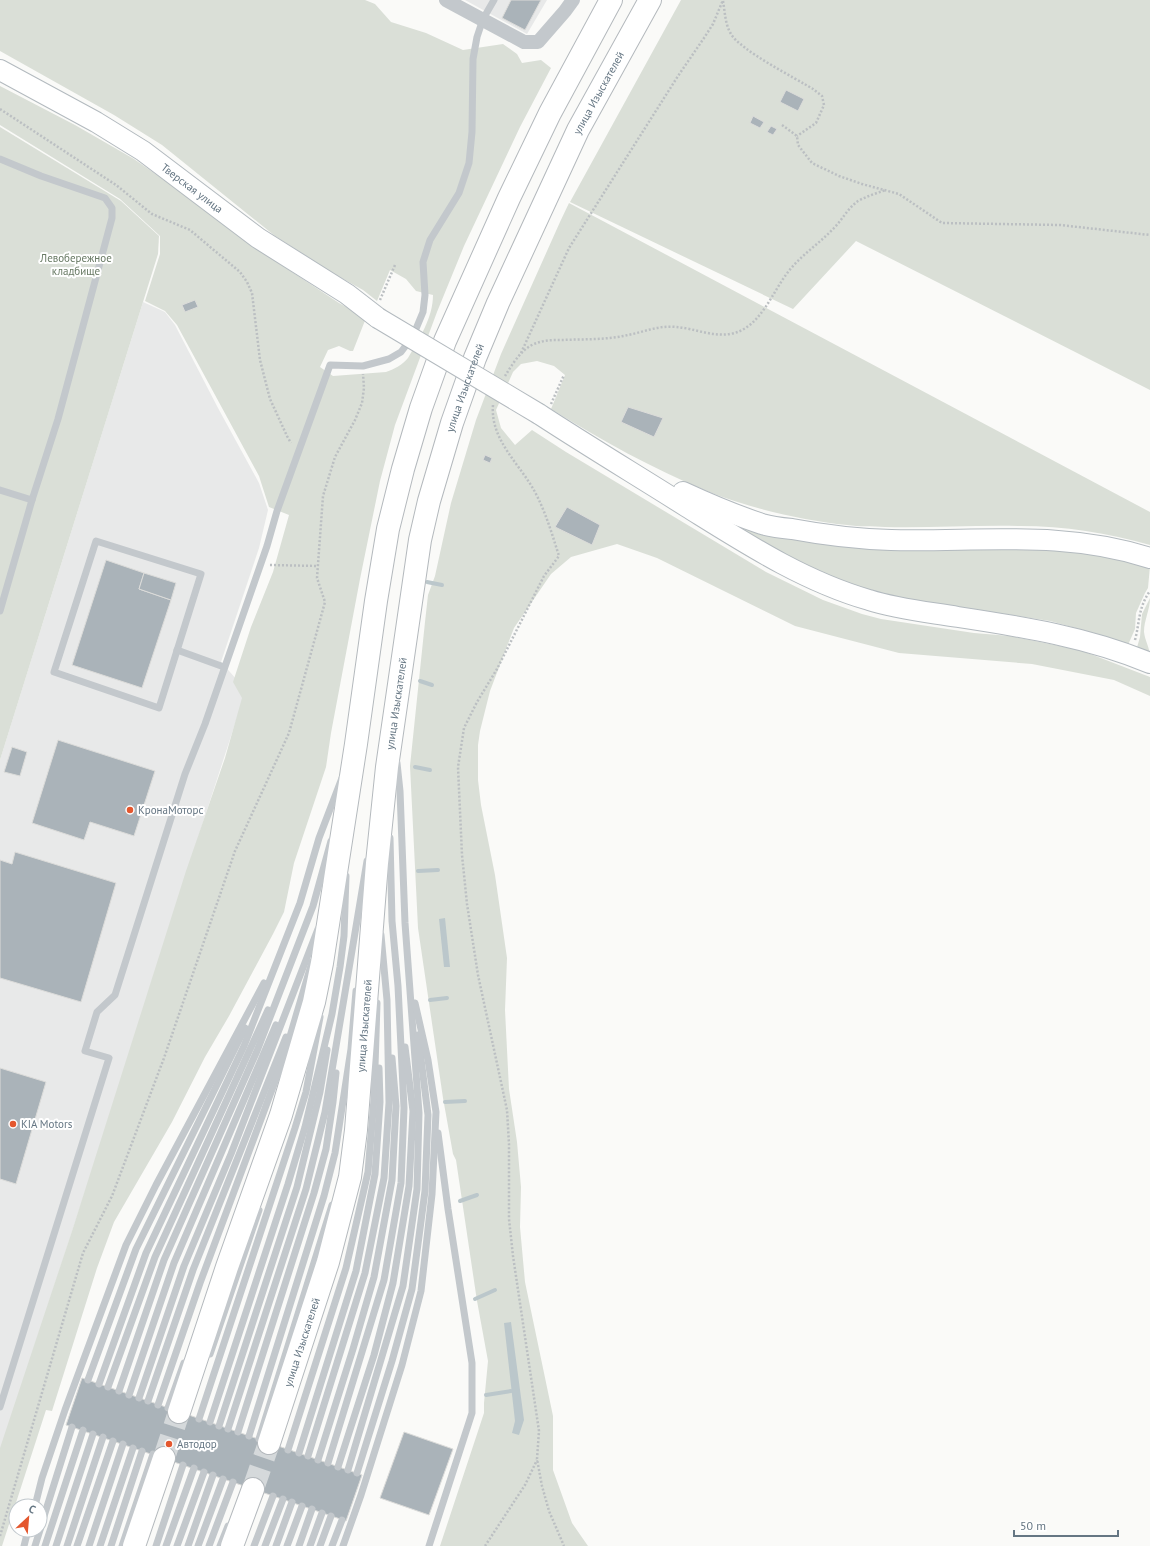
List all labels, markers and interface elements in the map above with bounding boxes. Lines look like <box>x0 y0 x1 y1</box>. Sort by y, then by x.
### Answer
street label: улица Изыскателей <box>570 49 627 137</box>
street label: Тверская улица <box>158 160 226 216</box>
park label: Левобережное кладбище <box>39 251 112 278</box>
street label: улица Изыскателей <box>443 342 487 434</box>
street label: улица Изыскателей <box>383 657 410 751</box>
place label: КронаМоторс <box>138 803 203 817</box>
marker: КронаМоторс <box>125 805 135 815</box>
street label: улица Изыскателей <box>354 979 375 1073</box>
place label: KIA Motors <box>21 1117 73 1131</box>
marker: KIA Motors <box>8 1119 18 1129</box>
street label: улица Изыскателей <box>281 1296 323 1389</box>
place label: Автодор <box>177 1437 217 1451</box>
marker: Автодор <box>164 1439 174 1449</box>
north arrow <box>8 1498 48 1538</box>
text: С <box>27 1501 38 1517</box>
scale bar <box>1014 1512 1118 1538</box>
text: 50 m <box>1020 1518 1046 1533</box>

